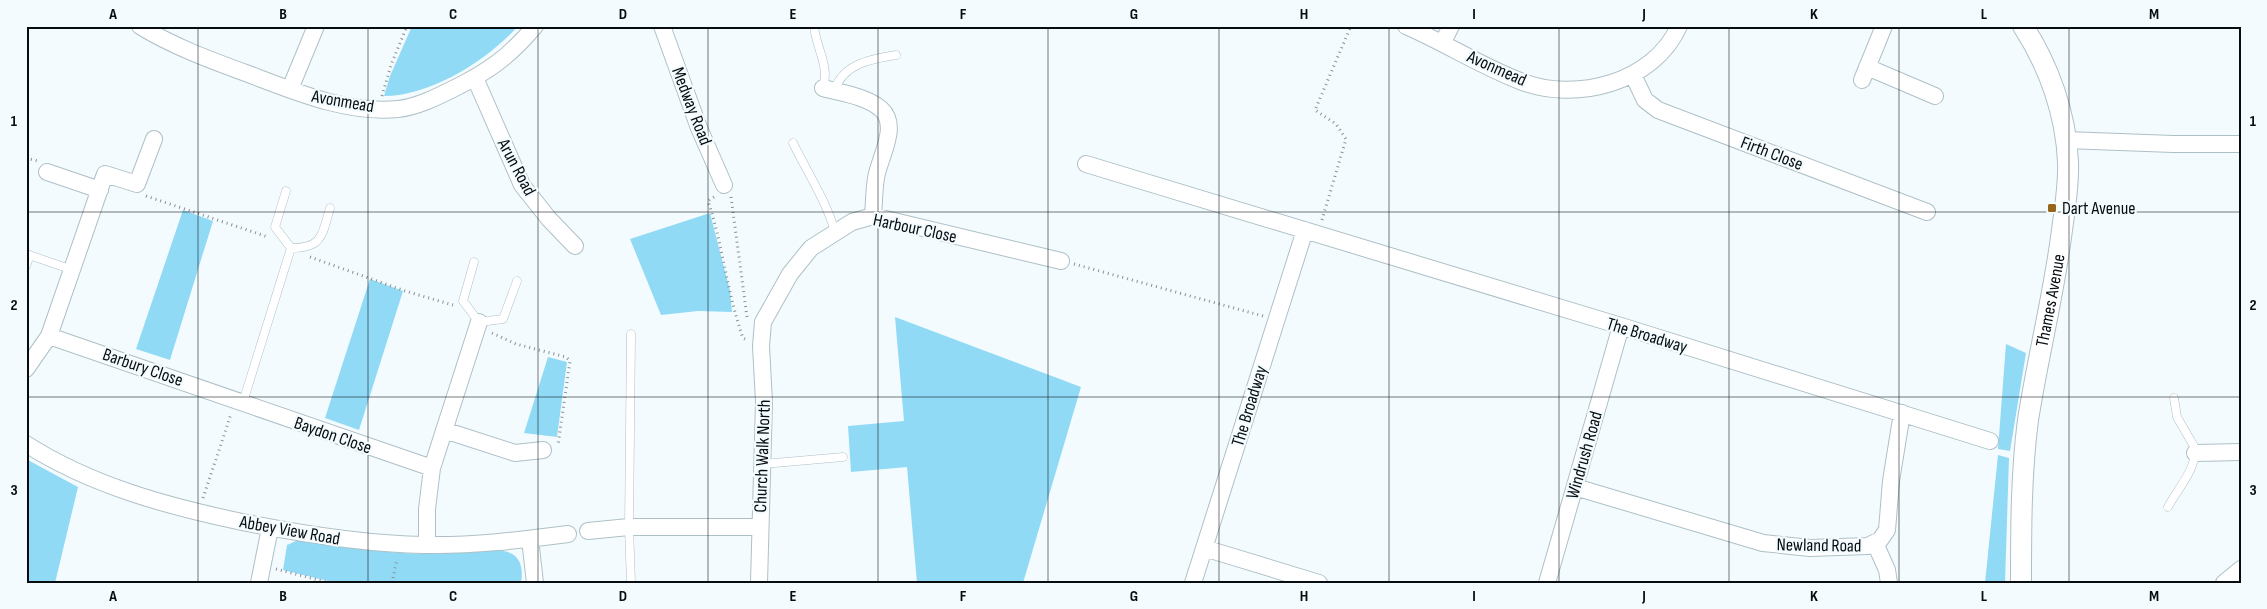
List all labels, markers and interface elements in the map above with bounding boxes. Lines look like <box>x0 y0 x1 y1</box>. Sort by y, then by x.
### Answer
text: A <box>108 5 117 24</box>
text: B <box>279 5 287 24</box>
text: C <box>449 5 457 24</box>
text: D <box>619 5 627 24</box>
text: E <box>790 5 797 24</box>
text: F <box>960 5 967 24</box>
text: G <box>1130 5 1138 24</box>
text: H <box>1300 5 1308 24</box>
text: I <box>1472 5 1476 24</box>
text: J <box>1641 5 1646 24</box>
text: K <box>1810 5 1818 24</box>
text: L <box>1981 5 1988 24</box>
text: M <box>2149 5 2159 24</box>
street label: Avonmead <box>1463 46 1530 91</box>
street label: Medway Road <box>667 64 716 148</box>
street label: Avonmead <box>309 86 376 117</box>
text: 1 <box>11 112 18 131</box>
text: 1 <box>2250 112 2257 131</box>
street label: Firth Close <box>1738 132 1806 175</box>
street label: Arun Road <box>492 134 540 199</box>
place label: Dart Avenue <box>2062 198 2135 219</box>
marker: Dart Avenue <box>2046 202 2058 214</box>
street label: Harbour Close <box>871 209 959 248</box>
street label: Thames Avenue <box>2032 253 2070 349</box>
text: 2 <box>10 296 18 315</box>
text: 2 <box>2249 296 2257 315</box>
street label: The Broadway <box>1604 313 1690 358</box>
street label: Barbury Close <box>100 344 186 391</box>
street label: The Broadway <box>1227 363 1272 449</box>
street label: Church Walk North <box>750 399 775 513</box>
street label: Windrush Road <box>1562 409 1607 501</box>
street label: Baydon Close <box>291 412 374 458</box>
text: 3 <box>10 481 18 500</box>
text: 3 <box>2249 481 2257 500</box>
street label: Abbey View Road <box>237 511 342 550</box>
street label: Newland Road <box>1776 534 1862 557</box>
text: A <box>108 587 117 606</box>
text: B <box>279 587 287 606</box>
text: C <box>449 587 457 606</box>
text: D <box>619 587 627 606</box>
text: E <box>790 587 797 606</box>
text: F <box>960 587 967 606</box>
text: G <box>1130 587 1138 606</box>
text: H <box>1300 587 1308 606</box>
text: I <box>1472 587 1476 606</box>
text: J <box>1641 587 1646 606</box>
text: K <box>1810 587 1818 606</box>
text: L <box>1981 587 1988 606</box>
text: M <box>2149 587 2159 606</box>

